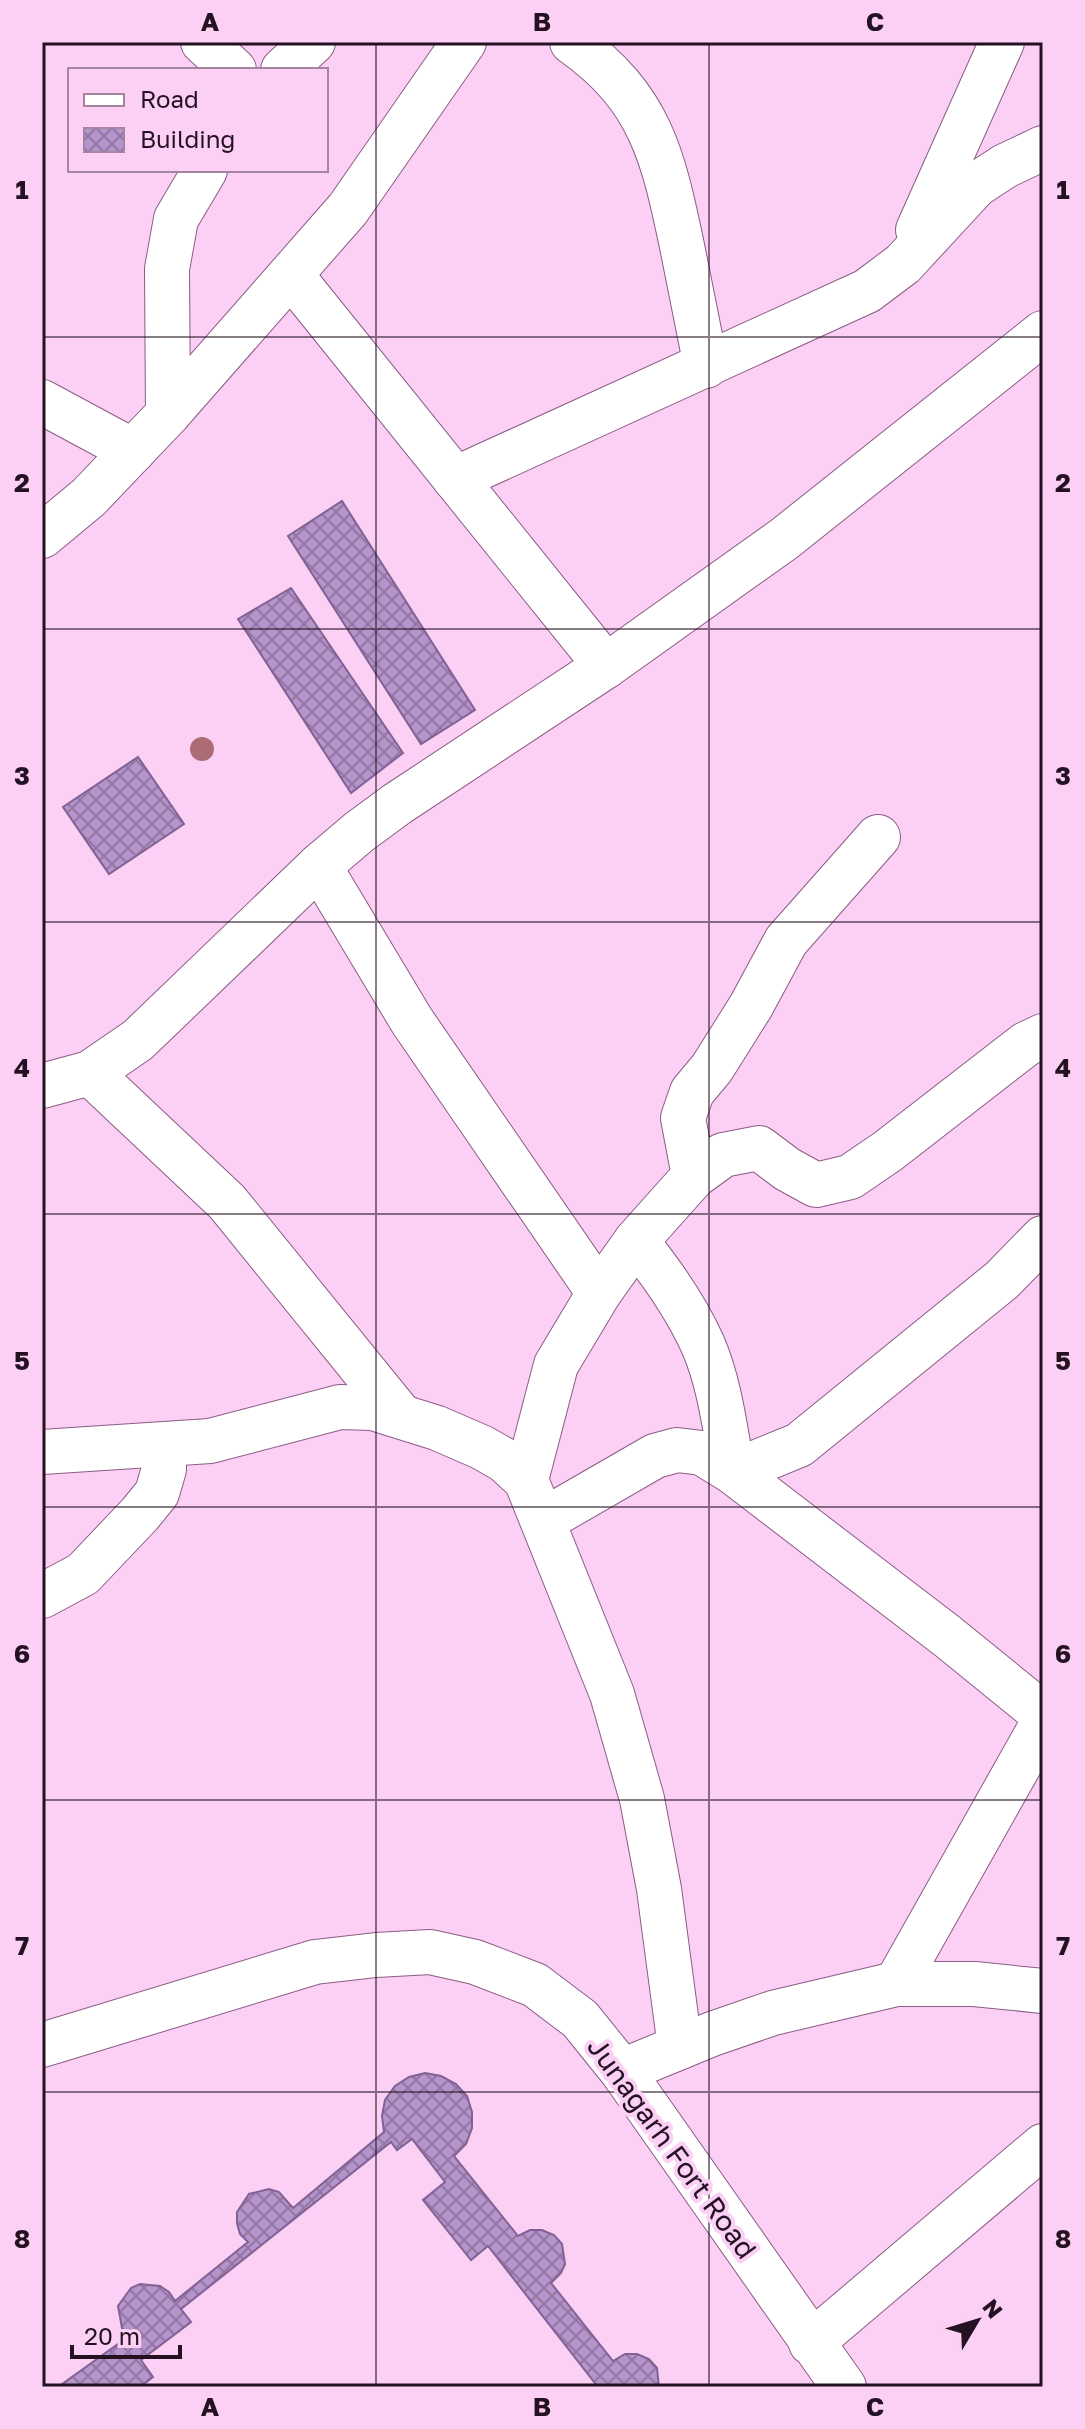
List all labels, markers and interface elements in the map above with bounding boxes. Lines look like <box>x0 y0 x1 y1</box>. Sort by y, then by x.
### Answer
text: A <box>201 6 220 37</box>
text: B <box>533 6 551 37</box>
text: C <box>866 6 884 37</box>
legend <box>68 68 328 172</box>
text: Road <box>140 84 199 113</box>
text: Building <box>140 124 235 153</box>
text: 1 <box>15 174 29 205</box>
text: 1 <box>1056 174 1070 205</box>
text: 2 <box>14 467 30 498</box>
text: 2 <box>1055 467 1071 498</box>
text: 3 <box>14 760 30 791</box>
text: 3 <box>1055 760 1071 791</box>
text: 4 <box>14 1052 30 1083</box>
text: 4 <box>1055 1052 1071 1083</box>
text: 5 <box>14 1345 30 1376</box>
text: 5 <box>1055 1345 1071 1376</box>
text: 6 <box>14 1638 30 1669</box>
text: 6 <box>1055 1638 1071 1669</box>
text: 7 <box>15 1930 29 1961</box>
text: 7 <box>1056 1930 1070 1961</box>
street label: Junagarh Fort Road <box>581 2031 764 2265</box>
text: 8 <box>14 2223 30 2254</box>
text: 8 <box>1055 2223 1071 2254</box>
north arrow <box>937 2281 1017 2361</box>
text: N <box>977 2293 1009 2323</box>
scale bar <box>72 2309 180 2359</box>
text: 20 m <box>84 2321 140 2350</box>
text: A <box>201 2391 220 2422</box>
text: B <box>533 2391 551 2422</box>
text: C <box>866 2391 884 2422</box>

